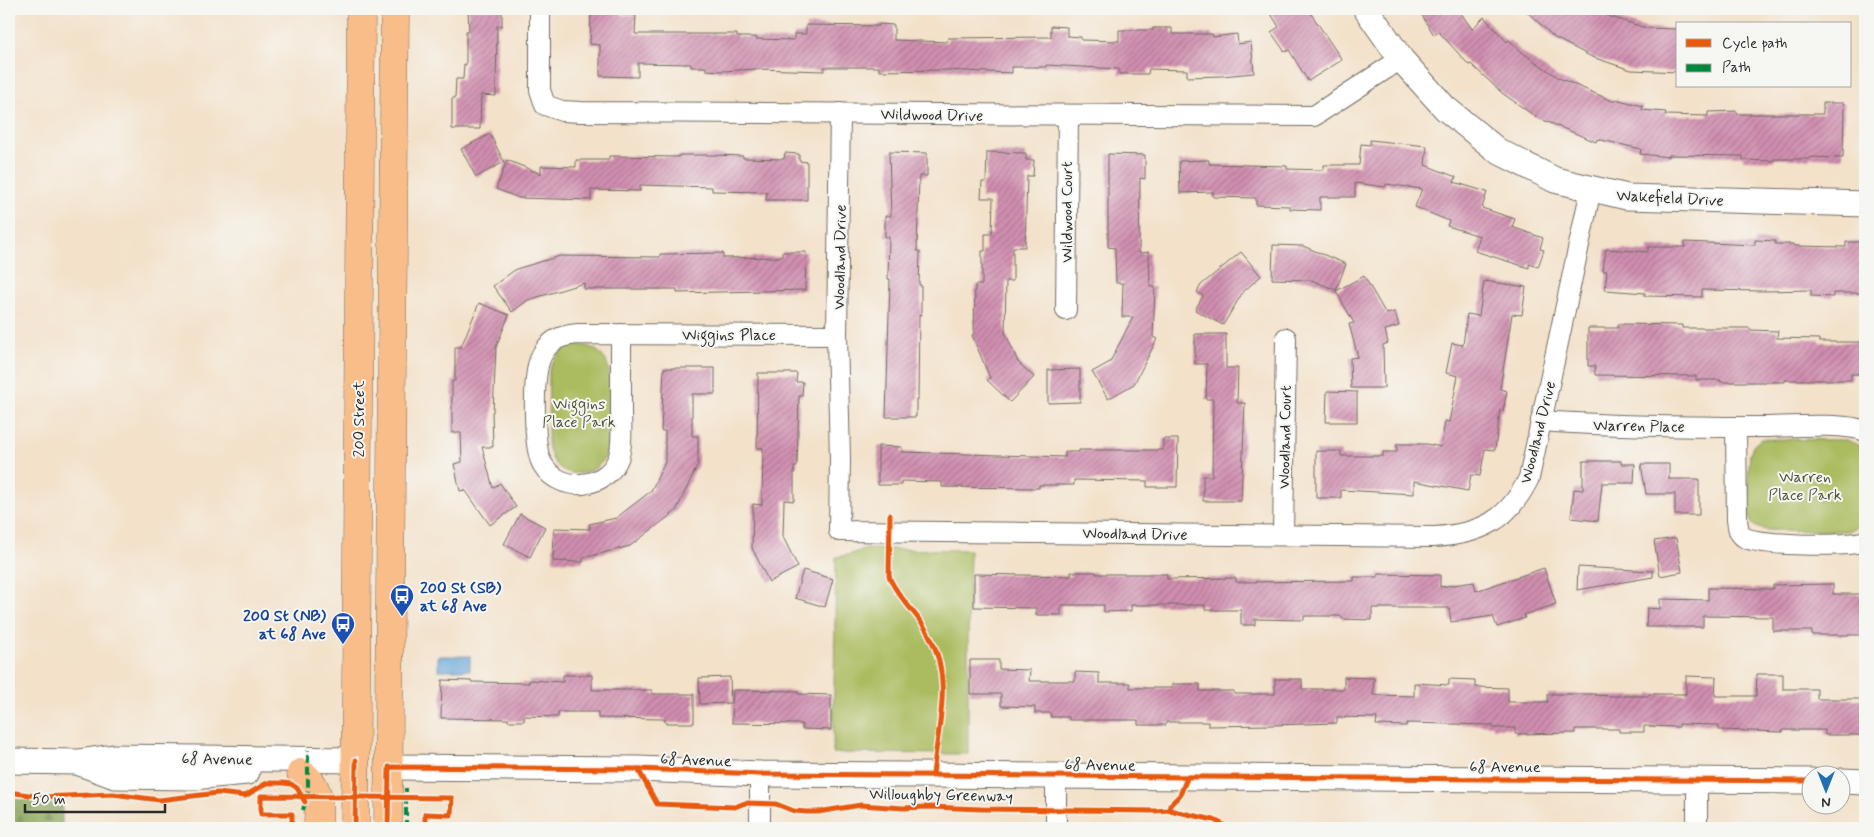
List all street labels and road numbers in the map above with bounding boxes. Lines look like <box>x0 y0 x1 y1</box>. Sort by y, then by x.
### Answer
street label: Wildwood Drive <box>880 104 983 127</box>
street label: Wildwood Court <box>1057 161 1078 263</box>
street label: Wakefield Drive <box>1616 185 1724 212</box>
street label: Woodland Drive <box>829 204 852 310</box>
street label: Wiggins Place <box>682 325 776 347</box>
street label: Woodland Drive <box>1516 379 1561 486</box>
street label: 200 Street <box>349 380 370 457</box>
street label: Woodland Court <box>1274 385 1297 489</box>
street label: Warren Place <box>1593 415 1685 438</box>
street label: Woodland Drive <box>1082 523 1188 546</box>
street label: 68 Avenue <box>181 748 253 771</box>
street label: 68 Avenue <box>660 749 732 772</box>
street label: 68 Avenue <box>1064 754 1136 777</box>
street label: 68 Avenue <box>1469 757 1541 778</box>
street label: Willoughby Greenway <box>869 784 1013 807</box>

